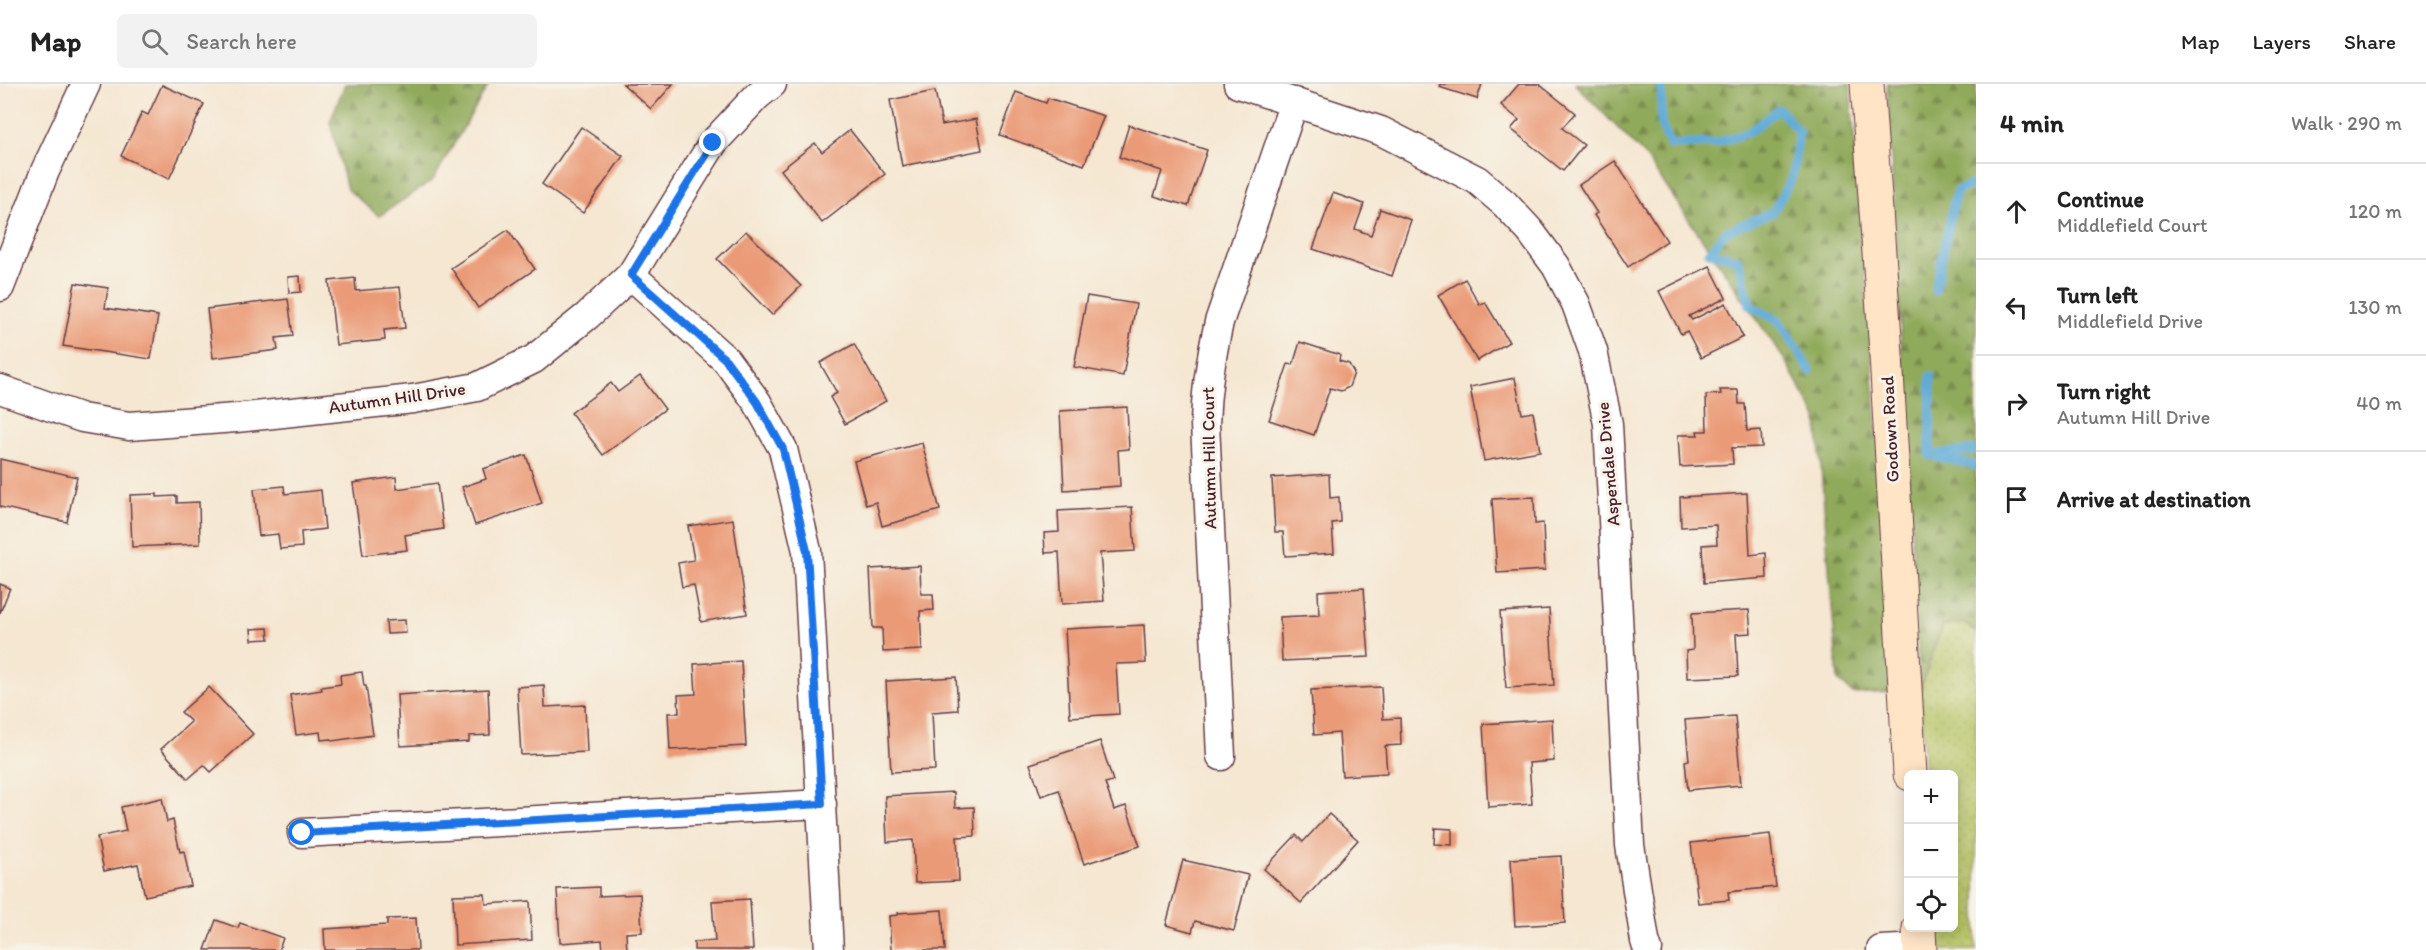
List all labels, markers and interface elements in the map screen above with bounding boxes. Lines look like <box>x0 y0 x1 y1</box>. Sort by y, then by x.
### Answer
search box <box>117 14 537 68</box>
text: Map <box>30 24 81 58</box>
icon: search <box>138 25 171 58</box>
text: Search here <box>186 28 297 55</box>
text: Map <box>2181 29 2220 54</box>
text: Layers <box>2253 29 2311 54</box>
text: Share <box>2344 29 2396 54</box>
text: 4 min <box>2000 107 2064 139</box>
text: Walk · 290 m <box>2291 111 2402 135</box>
route end <box>699 129 725 155</box>
text: Continue <box>2057 186 2144 213</box>
icon: ahead <box>2000 195 2033 228</box>
text: 120 m <box>2349 199 2402 223</box>
text: Middlefield Court <box>2057 213 2207 237</box>
text: Turn left <box>2057 282 2138 309</box>
icon: left <box>2000 291 2033 324</box>
text: 130 m <box>2348 295 2402 319</box>
text: Middlefield Drive <box>2057 309 2203 333</box>
street label: Godown Road <box>1876 375 1904 483</box>
street label: Autumn Hill Drive <box>327 378 467 418</box>
text: Turn right <box>2057 378 2151 405</box>
street label: Autumn Hill Court <box>1197 386 1221 529</box>
icon: right <box>2000 387 2033 420</box>
text: 40 m <box>2356 391 2402 415</box>
street label: Aspendale Drive <box>1592 401 1624 527</box>
text: Autumn Hill Drive <box>2057 405 2210 429</box>
icon: arrive <box>2000 483 2033 516</box>
text: Arrive at destination <box>2057 486 2251 513</box>
map controls <box>1904 770 1958 932</box>
button: + <box>1904 770 1958 824</box>
route start <box>288 819 314 845</box>
button: − <box>1904 824 1958 878</box>
button: locate <box>1904 878 1958 932</box>

